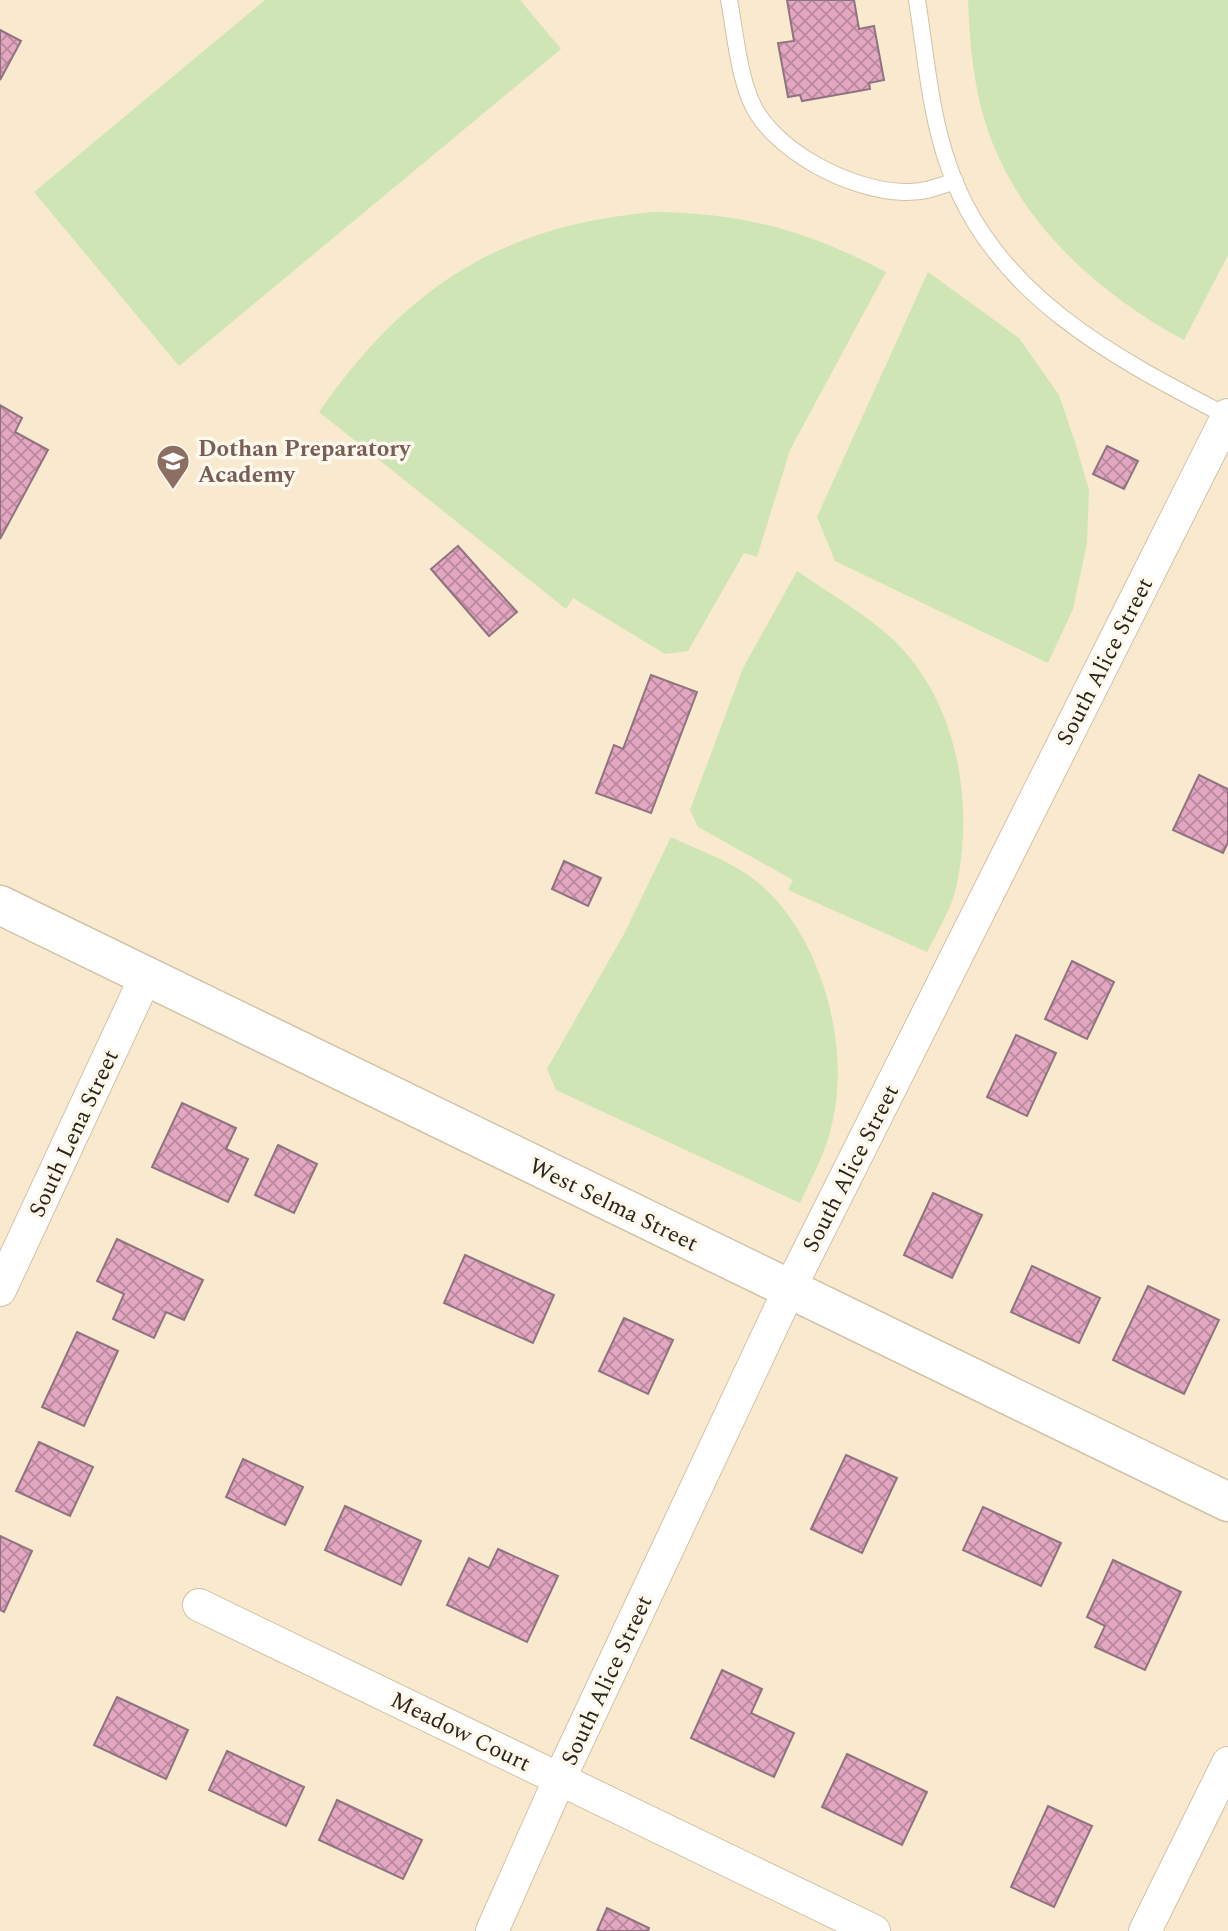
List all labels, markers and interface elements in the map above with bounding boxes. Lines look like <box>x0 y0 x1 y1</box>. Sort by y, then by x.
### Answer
place label: Dothan Preparatory Academy <box>198 432 411 493</box>
school or university icon: Dothan Preparatory Academy <box>154 442 192 491</box>
street label: South Alice Street <box>1048 572 1163 752</box>
street label: South Lena Street <box>20 1044 129 1223</box>
street label: South Alice Street <box>794 1079 909 1259</box>
street label: West Selma Street <box>523 1149 704 1261</box>
street label: South Alice Street <box>553 1590 662 1772</box>
street label: Meadow Court <box>384 1683 536 1781</box>

